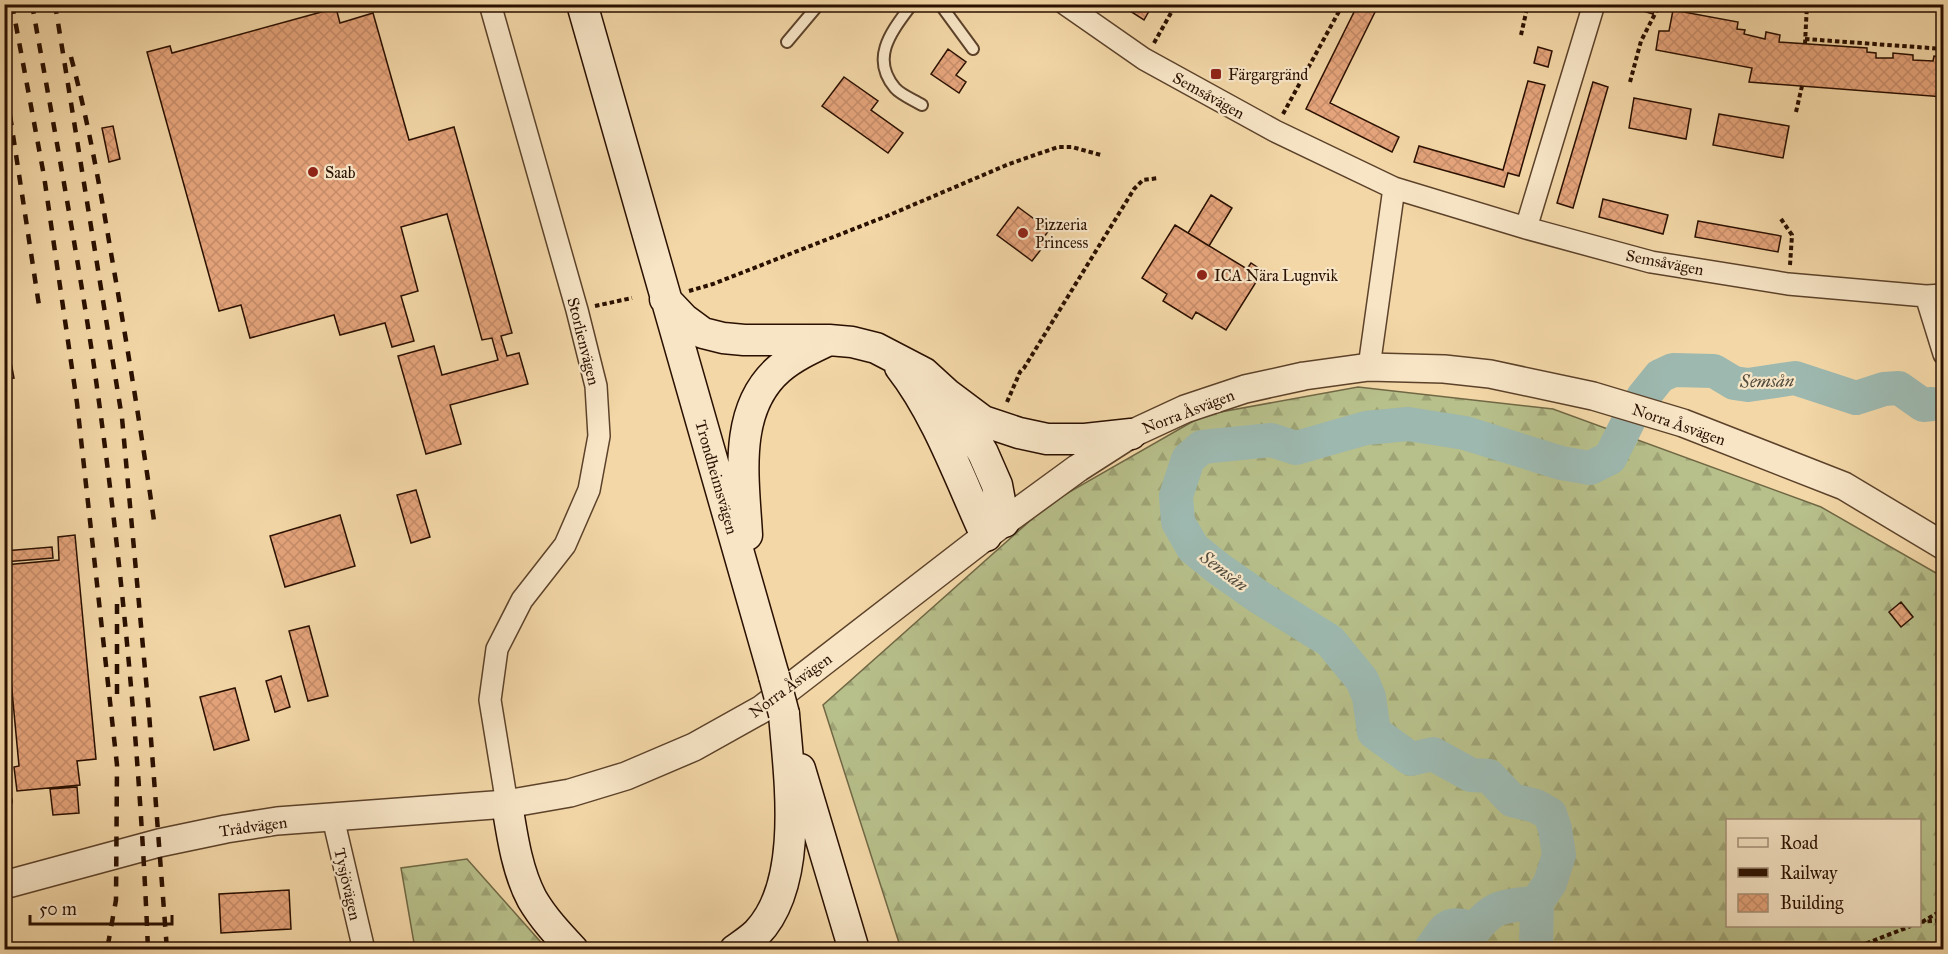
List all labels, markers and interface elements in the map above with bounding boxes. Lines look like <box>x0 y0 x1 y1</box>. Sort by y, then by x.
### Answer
place label: Färgargränd <box>1228 65 1308 85</box>
marker: Färgargränd <box>1209 67 1223 81</box>
street label: Semsåvägen <box>1169 68 1248 124</box>
place label: Saab <box>325 163 356 182</box>
marker: Saab <box>306 165 320 179</box>
place label: Pizzeria Princess <box>1035 215 1088 252</box>
marker: Pizzeria Princess <box>1016 226 1030 240</box>
street label: Semsåvägen <box>1624 246 1706 280</box>
place label: ICA Nära Lugnvik <box>1214 266 1338 286</box>
marker: ICA Nära Lugnvik <box>1195 268 1209 282</box>
street label: Storlienvägen <box>562 295 604 388</box>
water label: Semsån <box>1739 370 1795 392</box>
street label: Norra Åsvägen <box>1139 384 1238 439</box>
street label: Norra Åsvägen <box>1629 399 1729 450</box>
street label: Trondheimsvägen <box>690 418 742 537</box>
water label: Semsån <box>1195 545 1253 596</box>
street label: Norra Åsvägen <box>745 648 836 723</box>
street label: Trådvägen <box>218 812 289 842</box>
legend <box>1726 819 1921 927</box>
text: Road <box>1780 832 1818 854</box>
street label: Tysjövägen <box>329 846 365 923</box>
text: Railway <box>1780 862 1838 884</box>
scale bar <box>30 888 172 926</box>
text: Building <box>1780 892 1844 915</box>
text: 50 m <box>39 898 77 920</box>

